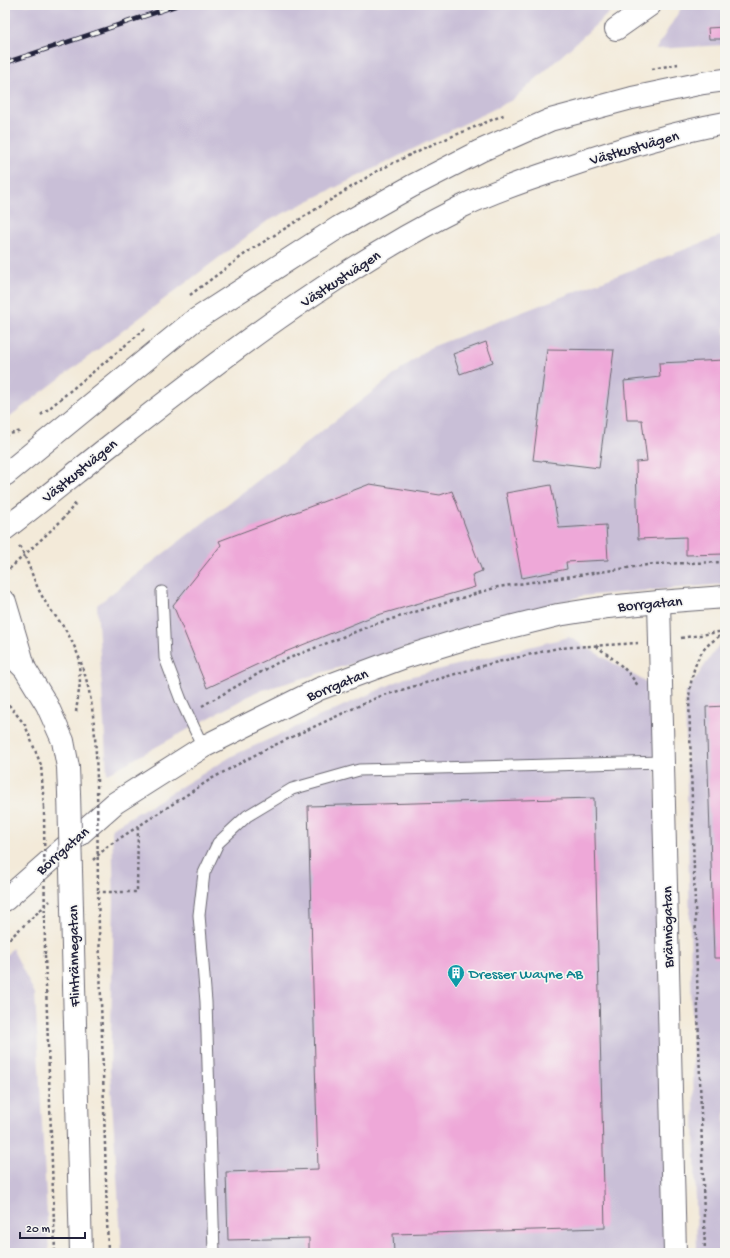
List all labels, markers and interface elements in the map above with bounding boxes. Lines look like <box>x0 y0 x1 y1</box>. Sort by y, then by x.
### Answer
street label: Västkustvägen <box>587 128 681 171</box>
street label: Västkustvägen <box>297 247 385 313</box>
street label: Västkustvägen <box>38 436 122 508</box>
street label: Borrgatan <box>616 593 683 617</box>
street label: Borrgatan <box>304 665 371 707</box>
street label: Borrgatan <box>32 824 94 880</box>
street label: Brännögatan <box>659 886 679 969</box>
street label: Flintrännegatan <box>65 905 85 1008</box>
building icon: Dresser Wayne AB <box>446 963 466 988</box>
place label: Dresser Wayne AB <box>468 966 583 984</box>
scale bar <box>20 1214 85 1240</box>
text: 20 m <box>26 1223 51 1237</box>

